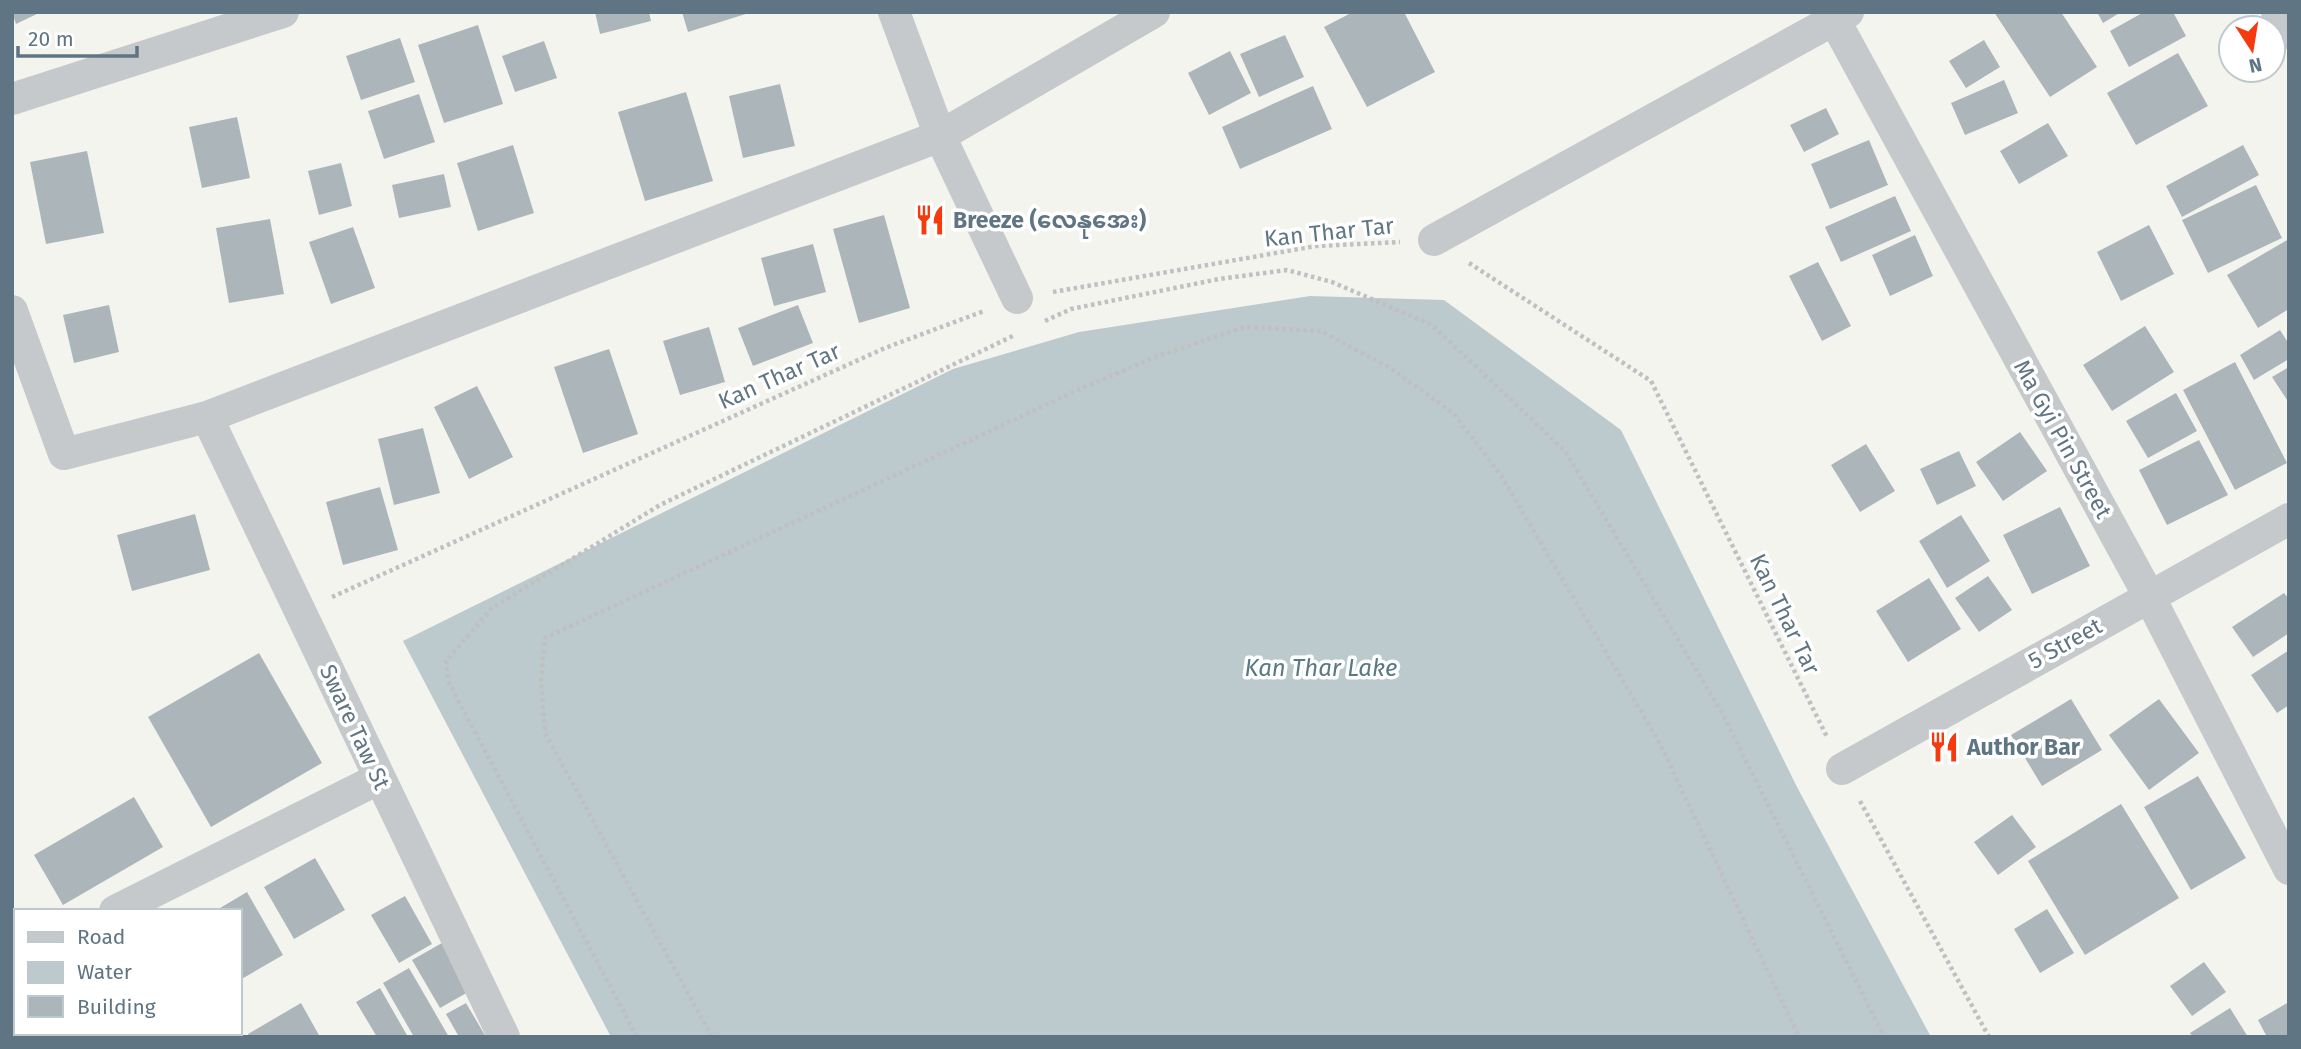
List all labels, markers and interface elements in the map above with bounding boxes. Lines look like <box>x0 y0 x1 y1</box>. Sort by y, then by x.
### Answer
scale bar <box>18 14 136 58</box>
north arrow <box>2217 14 2287 84</box>
text: 20 m <box>28 26 74 52</box>
text: N <box>2247 53 2264 78</box>
restaurant icon: Breeze (လေနုအေး) <box>913 203 947 237</box>
place label: Breeze (လေနုအေး) <box>953 206 1147 239</box>
street label: Kan Thar Tar <box>1263 211 1395 253</box>
street label: Kan Thar Tar <box>714 337 844 415</box>
street label: Ma Gyi Pin Street <box>2008 355 2118 524</box>
street label: Kan Thar Tar <box>1744 549 1826 679</box>
street label: 5 Street <box>2023 611 2107 675</box>
water label: Kan Thar Lake <box>1244 654 1398 682</box>
street label: Sware Taw St <box>314 660 396 795</box>
restaurant icon: Author Bar <box>1927 730 1961 764</box>
place label: Author Bar <box>1966 733 2081 761</box>
legend <box>14 909 242 1035</box>
text: Road <box>77 924 125 950</box>
text: Water <box>77 959 132 985</box>
text: Building <box>77 994 156 1020</box>

